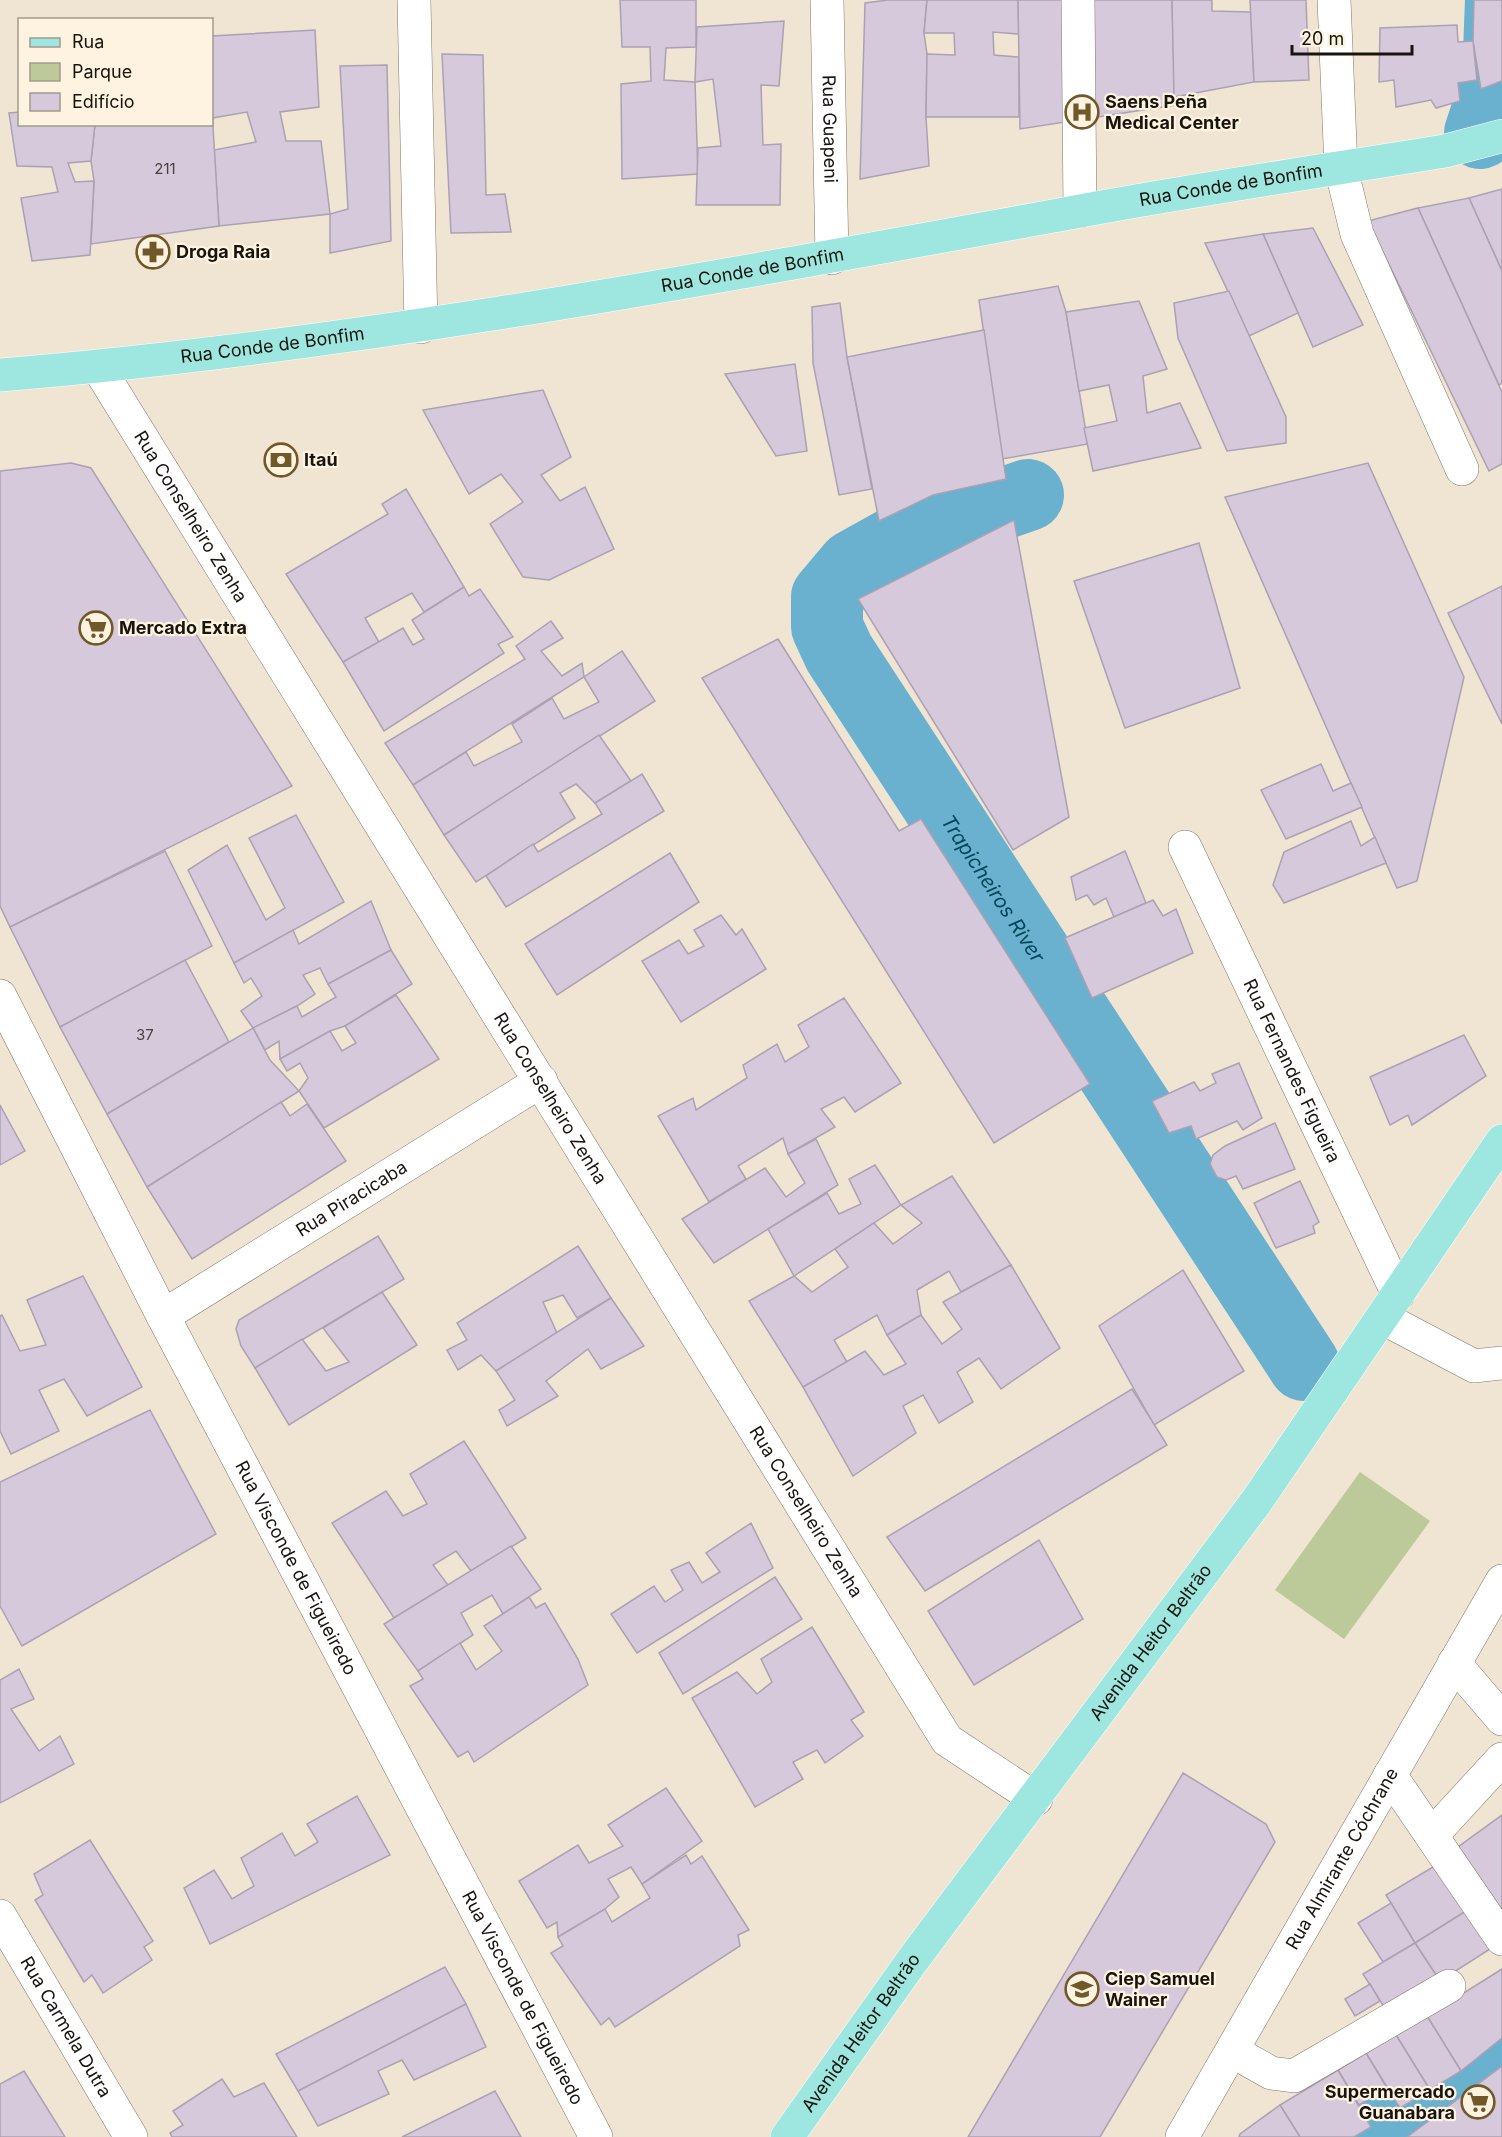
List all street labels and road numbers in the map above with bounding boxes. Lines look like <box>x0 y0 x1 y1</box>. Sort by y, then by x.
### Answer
street label: Rua Guapeni <box>818 75 842 183</box>
street label: Rua Conde de Bonfim <box>1138 160 1324 210</box>
street label: Rua Conde de Bonfim <box>659 243 845 296</box>
street label: Rua Conde de Bonfim <box>179 322 366 367</box>
street label: Rua Conselheiro Zenha <box>130 427 252 606</box>
street label: Rua Fernandes Figueira <box>1239 975 1345 1166</box>
street label: Rua Conselheiro Zenha <box>490 1009 612 1188</box>
street label: Rua Piracicaba <box>292 1156 411 1241</box>
street label: Rua Conselheiro Zenha <box>745 1422 867 1601</box>
street label: Rua Visconde de Figueiredo <box>231 1457 361 1678</box>
street label: Avenida Heitor Beltrão <box>1085 1560 1216 1724</box>
street label: Rua Almirante Cóchrane <box>1281 1764 1402 1953</box>
street label: Rua Visconde de Figueiredo <box>458 1887 588 2108</box>
street label: Avenida Heitor Beltrão <box>797 1949 924 2116</box>
street label: Rua Carmela Dutra <box>16 1953 116 2101</box>

